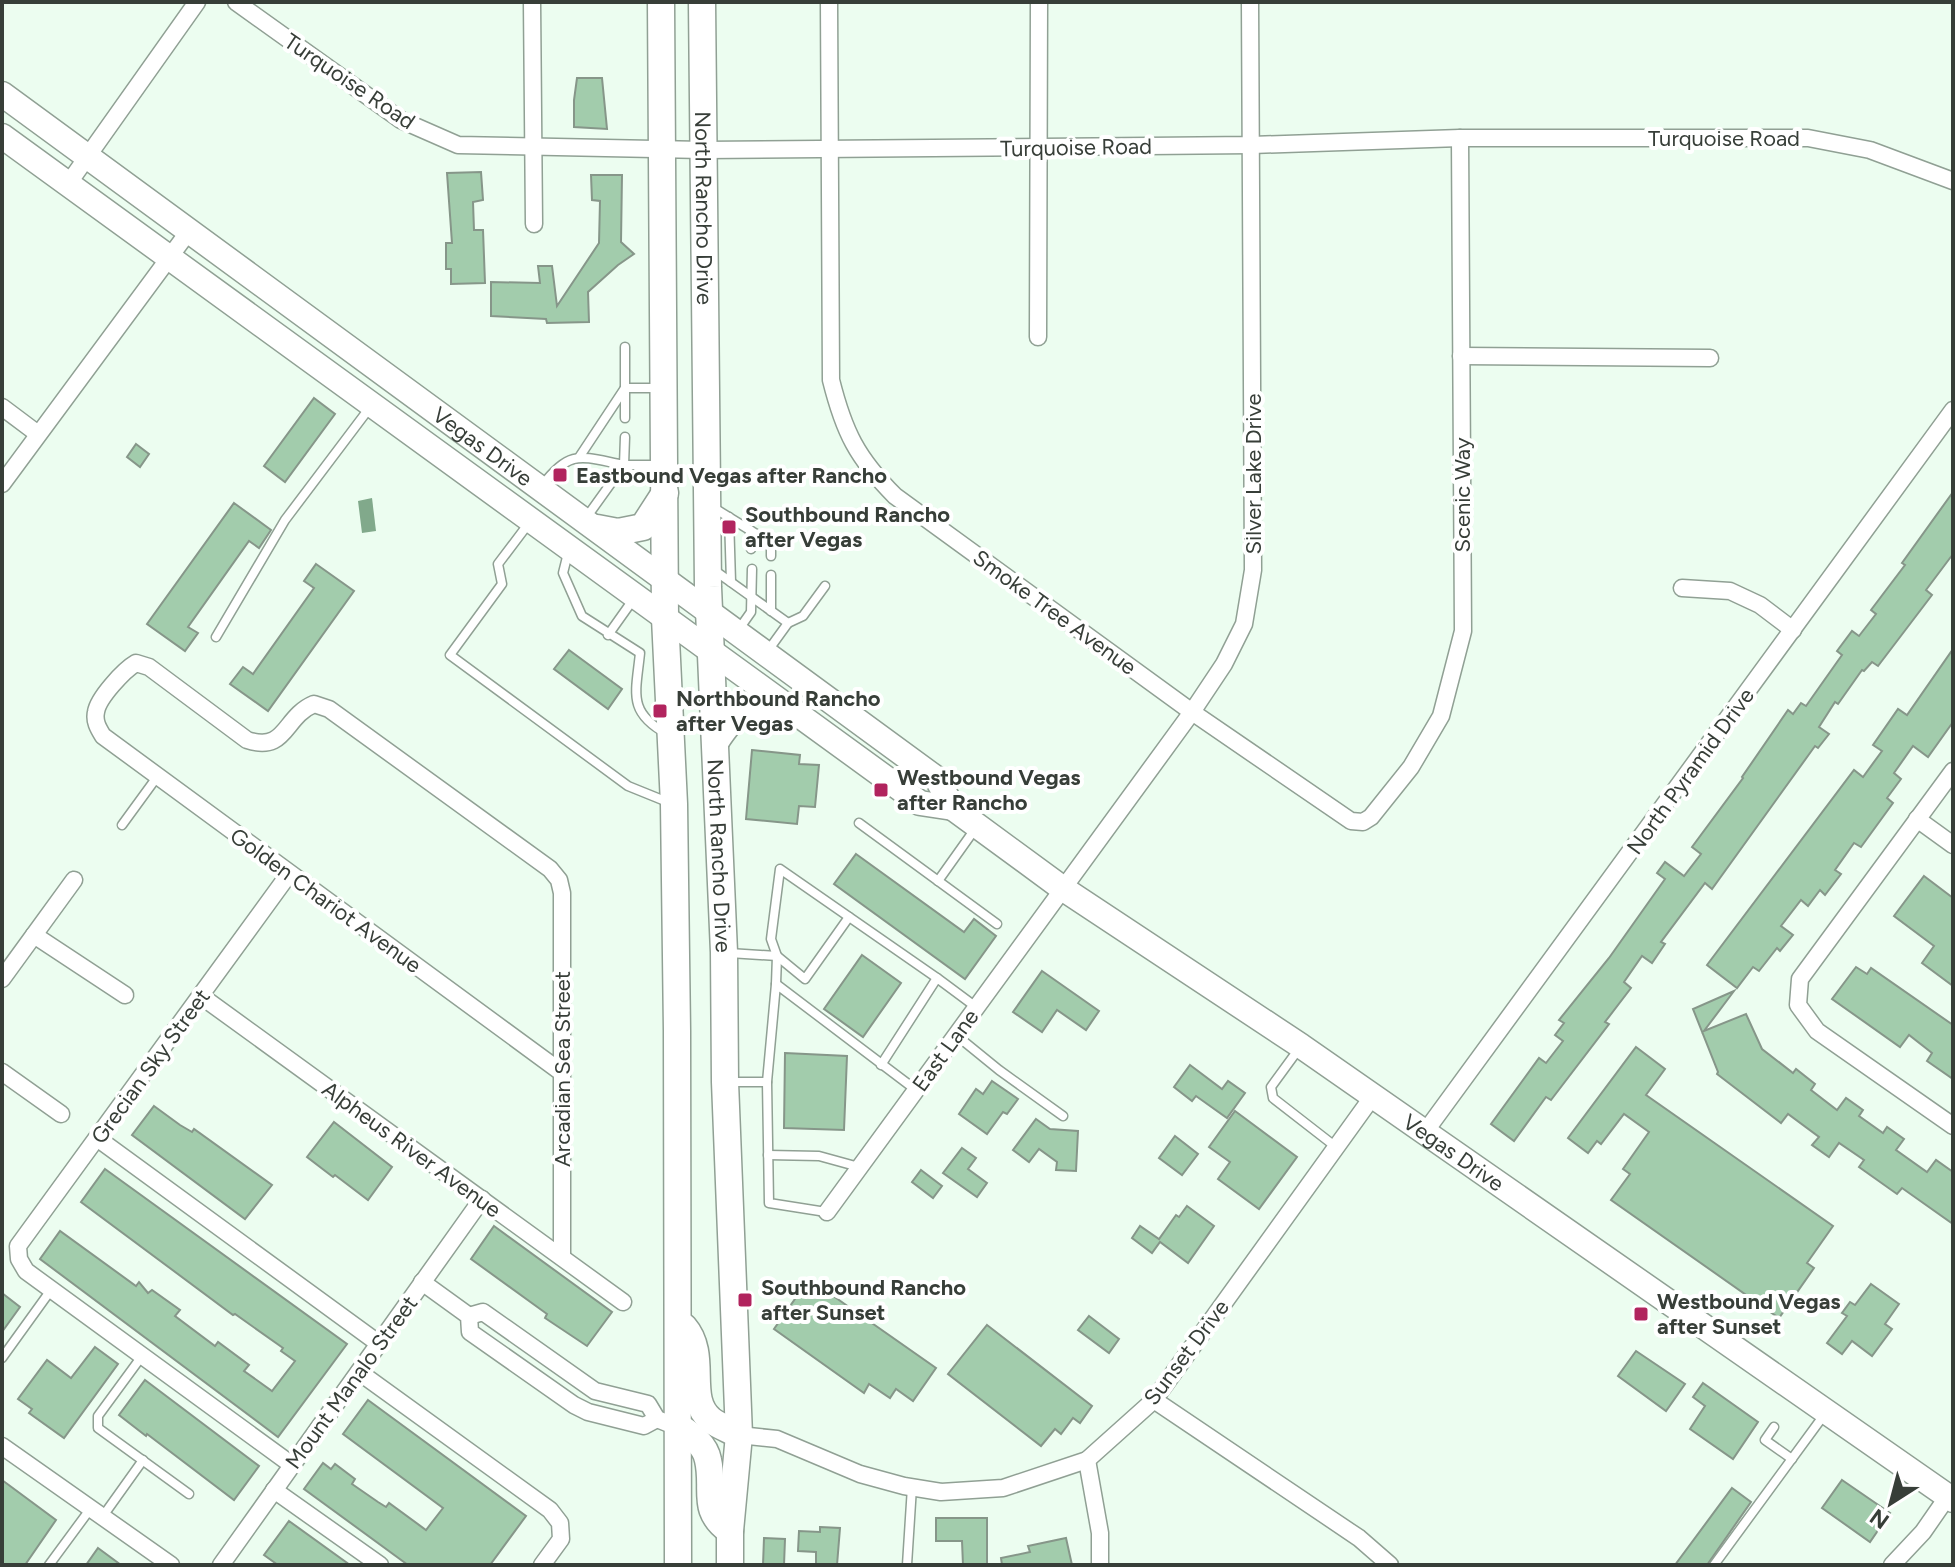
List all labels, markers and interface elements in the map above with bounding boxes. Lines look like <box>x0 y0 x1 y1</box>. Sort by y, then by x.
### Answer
street label: Turquoise Road <box>279 28 420 135</box>
street label: North Rancho Drive <box>689 111 718 305</box>
street label: Turquoise Road <box>1648 125 1800 152</box>
street label: Turquoise Road <box>1000 133 1152 162</box>
street label: Silver Lake Drive <box>1240 394 1267 554</box>
street label: Vegas Drive <box>427 401 538 492</box>
street label: Scenic Way <box>1449 437 1476 553</box>
place label: Eastbound Vegas after Rancho <box>576 462 887 489</box>
marker: Eastbound Vegas after Rancho <box>551 466 569 484</box>
place label: Southbound Rancho after Vegas <box>745 501 950 553</box>
marker: Southbound Rancho after Vegas <box>720 518 738 536</box>
street label: Smoke Tree Avenue <box>968 544 1142 681</box>
street label: North Pyramid Drive <box>1621 683 1760 860</box>
place label: Northbound Rancho after Vegas <box>676 685 881 737</box>
marker: Northbound Rancho after Vegas <box>651 702 669 720</box>
street label: North Rancho Drive <box>702 758 737 953</box>
place label: Westbound Vegas after Rancho <box>897 764 1081 816</box>
marker: Westbound Vegas after Rancho <box>872 781 890 799</box>
street label: Golden Chariot Avenue <box>225 822 427 979</box>
street label: Arcadian Sea Street <box>549 971 576 1167</box>
street label: Grecian Sky Street <box>85 984 216 1149</box>
street label: East Lane <box>907 1004 984 1097</box>
street label: Alpheus River Avenue <box>317 1075 506 1223</box>
street label: Vegas Drive <box>1398 1108 1509 1197</box>
place label: Southbound Rancho after Sunset <box>761 1274 966 1326</box>
place label: Westbound Vegas after Sunset <box>1657 1288 1841 1340</box>
street label: Mount Manalo Street <box>279 1290 423 1474</box>
marker: Southbound Rancho after Sunset <box>736 1291 754 1309</box>
street label: Sunset Drive <box>1138 1294 1235 1410</box>
marker: Westbound Vegas after Sunset <box>1632 1305 1650 1323</box>
north arrow <box>1851 1463 1931 1543</box>
text: N <box>1865 1503 1894 1535</box>

